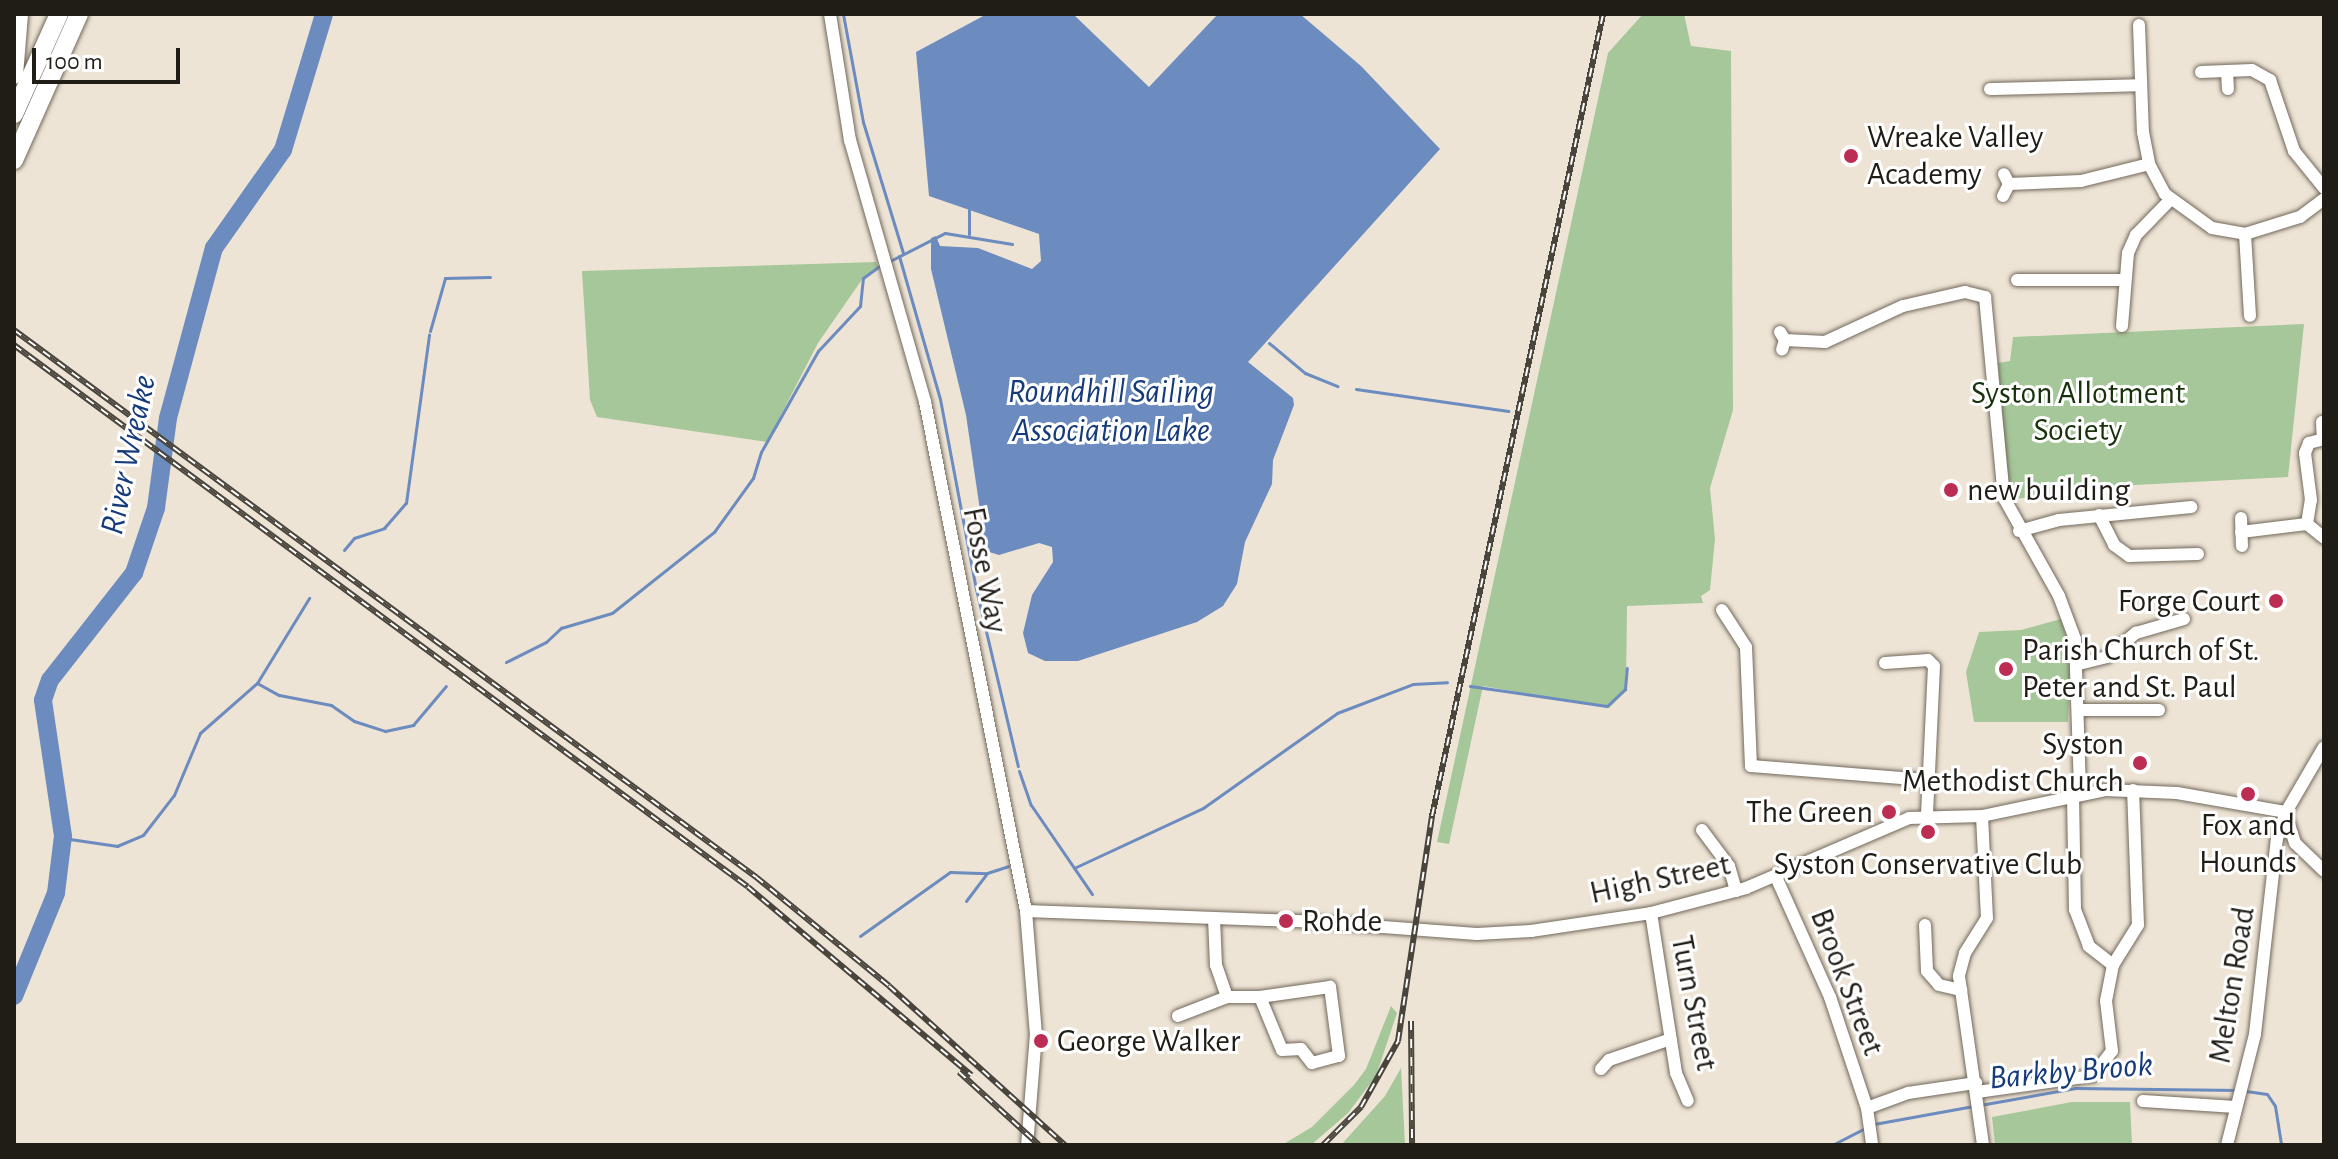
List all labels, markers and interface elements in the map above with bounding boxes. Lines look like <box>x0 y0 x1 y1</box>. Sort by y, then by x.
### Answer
scale bar <box>36 32 184 82</box>
text: 100 m <box>46 50 103 74</box>
place label: Wreake Valley Academy <box>1867 119 2043 194</box>
marker: Wreake Valley Academy <box>1842 147 1860 165</box>
water label: River Wreake <box>92 372 166 538</box>
water label: Roundhill Sailing Association Lake <box>1008 372 1214 452</box>
park label: Syston Allotment Society <box>1971 375 2185 450</box>
place label: new building <box>1967 471 2130 509</box>
marker: new building <box>1942 481 1960 499</box>
street label: Fosse Way <box>954 504 1016 636</box>
place label: Forge Court <box>2118 582 2260 620</box>
marker: Forge Court <box>2267 592 2285 610</box>
place label: Parish Church of St. Peter and St. Paul <box>2022 632 2260 707</box>
marker: Parish Church of St. Peter and St. Paul <box>1997 660 2015 678</box>
place label: Syston Methodist Church <box>1902 726 2124 801</box>
marker: Syston Methodist Church <box>2131 754 2149 772</box>
marker: Fox and Hounds <box>2239 785 2257 803</box>
place label: The Green <box>1746 793 1873 831</box>
marker: The Green <box>1880 803 1898 821</box>
place label: Fox and Hounds <box>2199 807 2297 882</box>
marker: Syston Conservative Club <box>1919 823 1937 841</box>
street label: High Street <box>1586 845 1734 913</box>
place label: Syston Conservative Club <box>1774 845 2082 883</box>
place label: Rohde <box>1302 902 1382 940</box>
street label: Brook Street <box>1802 903 1892 1061</box>
street label: Melton Road <box>2201 904 2263 1066</box>
marker: Rohde <box>1277 912 1295 930</box>
street label: Turn Street <box>1662 932 1726 1074</box>
place label: George Walker <box>1057 1022 1240 1060</box>
marker: George Walker <box>1032 1032 1050 1050</box>
water label: Barkby Brook <box>1988 1045 2154 1099</box>

